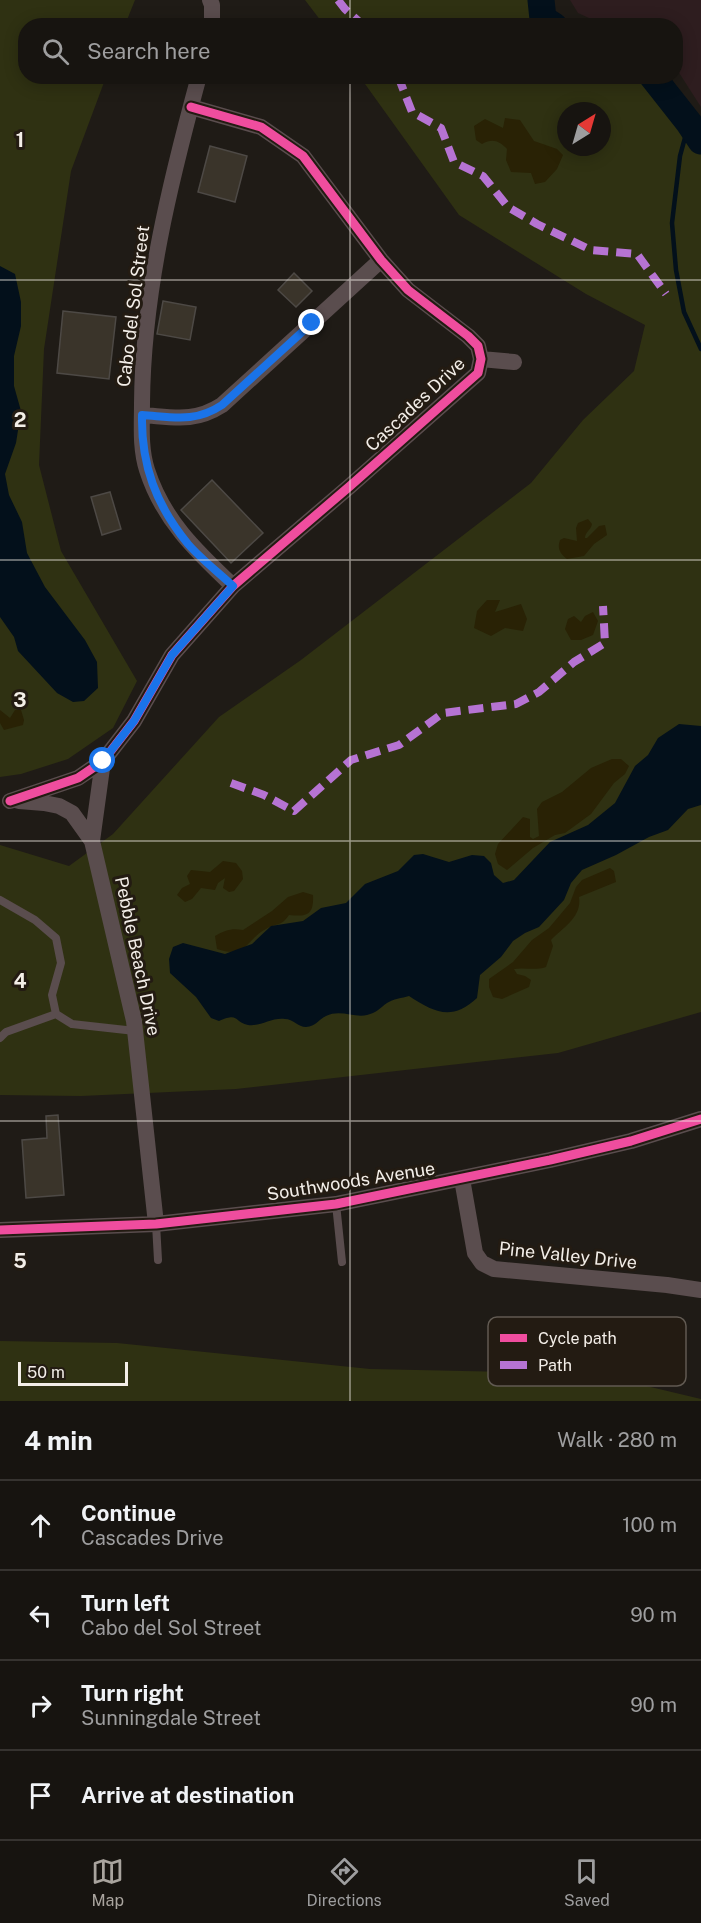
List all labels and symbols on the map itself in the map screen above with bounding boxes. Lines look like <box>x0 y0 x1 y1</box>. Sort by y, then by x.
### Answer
north arrow <box>557 102 611 156</box>
text: 1 <box>16 128 24 152</box>
street label: Cabo del Sol Street <box>113 224 153 388</box>
route end <box>298 309 324 335</box>
street label: Cascades Drive <box>361 353 469 455</box>
text: 2 <box>14 408 26 432</box>
text: 3 <box>13 688 27 712</box>
route start <box>89 747 115 773</box>
street label: Pebble Beach Drive <box>111 875 165 1037</box>
text: 4 <box>13 969 27 993</box>
street label: Southwoods Avenue <box>265 1157 437 1205</box>
street label: Pine Valley Drive <box>498 1237 638 1273</box>
text: 5 <box>13 1249 27 1273</box>
legend <box>488 1317 686 1386</box>
text: Cycle path <box>538 1329 617 1348</box>
text: Path <box>538 1356 572 1375</box>
scale bar <box>18 1359 128 1386</box>

